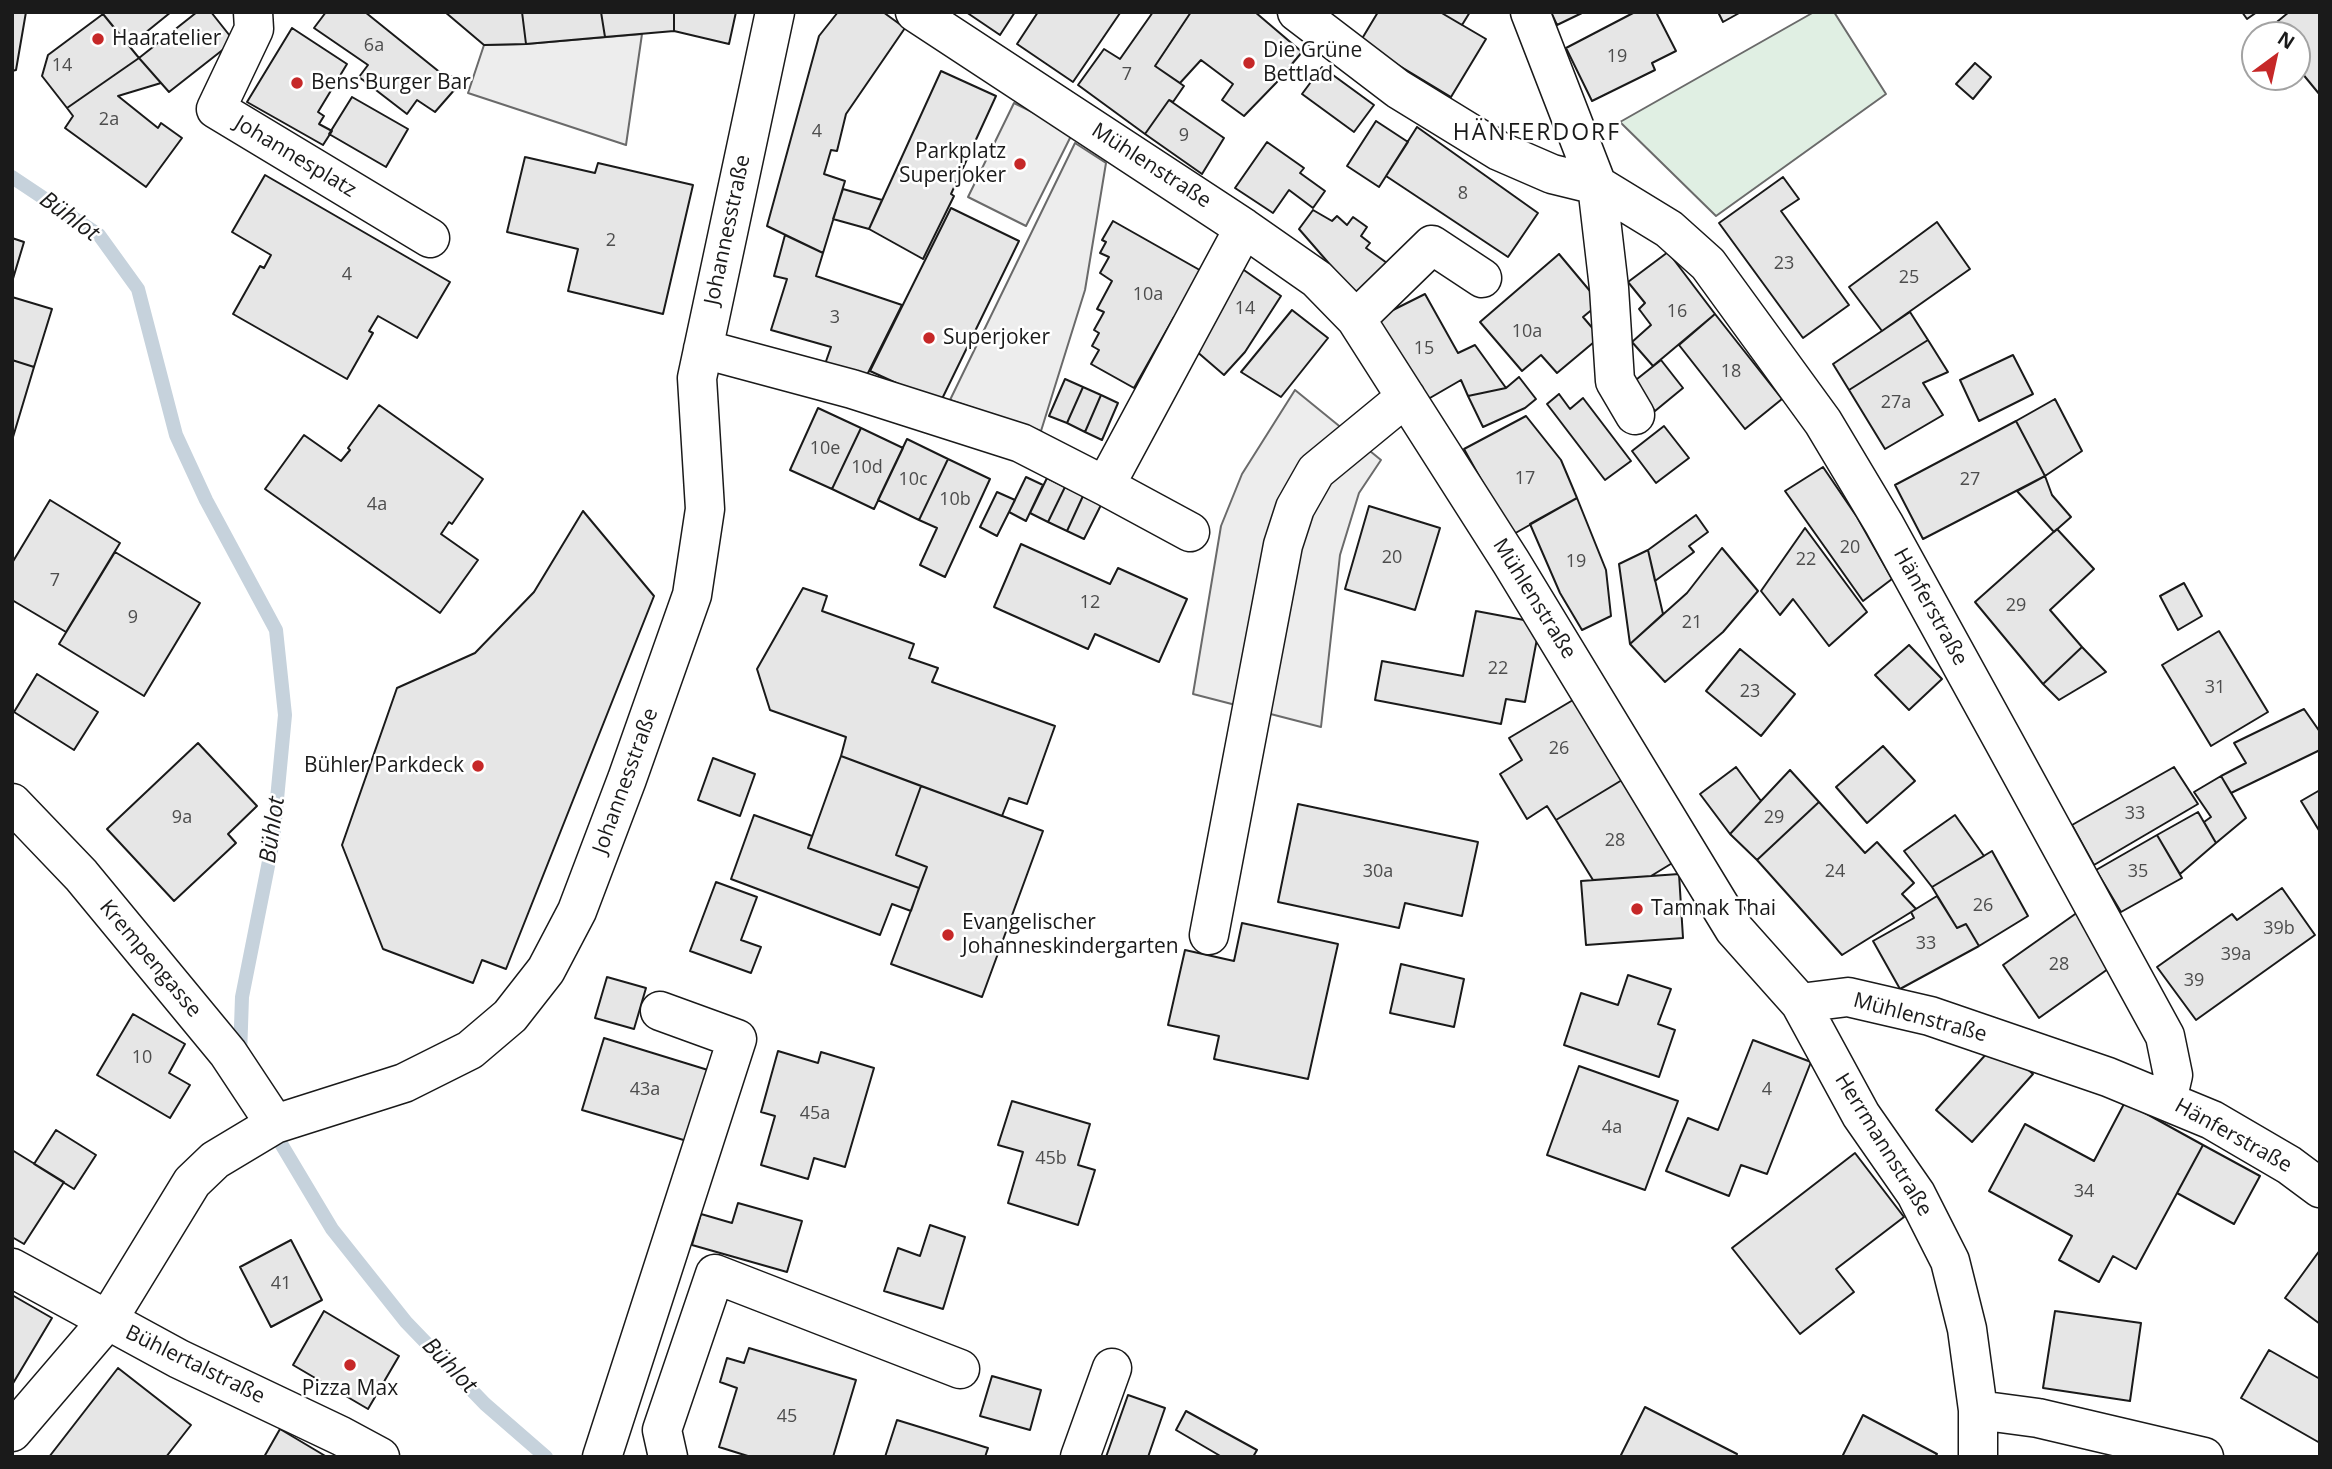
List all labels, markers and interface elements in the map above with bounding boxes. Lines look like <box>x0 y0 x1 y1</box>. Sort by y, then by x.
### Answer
north arrow <box>2241 21 2311 91</box>
text: N <box>2273 25 2300 55</box>
place label: Haaratelier <box>112 26 221 52</box>
marker: Haaratelier <box>90 31 106 47</box>
house number: 6a <box>364 35 384 57</box>
place label: Die Grüne Bettlad <box>1263 38 1362 88</box>
house number: 19 <box>1607 46 1627 68</box>
house number: 14 <box>52 55 72 77</box>
marker: Die Grüne Bettlad <box>1241 55 1257 71</box>
house number: 7 <box>1122 64 1132 86</box>
place label: Bens Burger Bar <box>311 70 471 96</box>
marker: Bens Burger Bar <box>289 75 305 91</box>
house number: 2a <box>99 109 119 131</box>
street label: Johannesplatz <box>230 111 360 203</box>
street label: Mühlenstraße <box>1087 118 1215 214</box>
district label: HÄNFERDORF <box>1454 119 1620 147</box>
house number: 4 <box>812 121 822 143</box>
house number: 9 <box>1179 125 1189 147</box>
place label: Parkplatz Superjoker <box>899 139 1006 189</box>
street label: Johannesstraße <box>700 153 756 307</box>
marker: Parkplatz Superjoker <box>1012 156 1028 172</box>
house number: 8 <box>1458 183 1468 205</box>
water label: Bühlot <box>34 186 104 248</box>
house number: 2 <box>606 230 616 252</box>
house number: 23 <box>1774 253 1794 275</box>
house number: 4 <box>342 264 352 286</box>
house number: 25 <box>1899 267 1919 289</box>
house number: 10a <box>1133 284 1163 306</box>
house number: 14 <box>1235 298 1255 320</box>
house number: 16 <box>1667 301 1687 323</box>
house number: 3 <box>830 307 840 329</box>
house number: 10a <box>1512 321 1542 343</box>
place label: Superjoker <box>943 325 1050 351</box>
marker: Superjoker <box>921 330 937 346</box>
house number: 15 <box>1414 338 1434 360</box>
house number: 18 <box>1721 361 1741 383</box>
house number: 27a <box>1881 392 1911 414</box>
house number: 10e <box>810 438 840 460</box>
house number: 10d <box>851 457 883 479</box>
house number: 17 <box>1515 468 1535 490</box>
house number: 10c <box>898 469 928 491</box>
house number: 27 <box>1960 469 1980 491</box>
house number: 10b <box>939 489 971 511</box>
house number: 4a <box>367 494 387 516</box>
street label: Mühlenstraße <box>1487 534 1581 664</box>
house number: 20 <box>1840 537 1860 559</box>
street label: Hänferstraße <box>1887 544 1973 670</box>
house number: 20 <box>1382 547 1402 569</box>
house number: 22 <box>1796 549 1816 571</box>
house number: 19 <box>1566 551 1586 573</box>
house number: 7 <box>50 570 60 592</box>
house number: 12 <box>1080 592 1100 614</box>
house number: 29 <box>2006 595 2026 617</box>
house number: 9 <box>128 607 138 629</box>
house number: 21 <box>1682 612 1702 634</box>
house number: 22 <box>1488 658 1508 680</box>
house number: 31 <box>2205 677 2225 699</box>
house number: 23 <box>1740 681 1760 703</box>
street label: Johannesstraße <box>588 705 664 857</box>
house number: 26 <box>1549 738 1569 760</box>
place label: Bühler Parkdeck <box>304 753 464 779</box>
marker: Bühler Parkdeck <box>470 758 486 774</box>
water label: Bühlot <box>255 795 291 865</box>
house number: 33 <box>2125 803 2145 825</box>
house number: 9a <box>172 807 192 829</box>
house number: 29 <box>1764 807 1784 829</box>
house number: 28 <box>1605 830 1625 852</box>
house number: 30a <box>1363 861 1393 883</box>
house number: 24 <box>1825 861 1845 883</box>
house number: 35 <box>2128 861 2148 883</box>
street label: Krempengasse <box>94 895 206 1023</box>
house number: 26 <box>1973 895 1993 917</box>
place label: Tamnak Thai <box>1651 896 1776 922</box>
marker: Tamnak Thai <box>1629 901 1645 917</box>
place label: Evangelischer Johanneskindergarten <box>962 910 1179 960</box>
house number: 39b <box>2263 918 2295 940</box>
marker: Evangelischer Johanneskindergarten <box>940 927 956 943</box>
house number: 33 <box>1916 933 1936 955</box>
house number: 39a <box>2221 944 2251 966</box>
house number: 28 <box>2049 954 2069 976</box>
house number: 39 <box>2184 970 2204 992</box>
street label: Mühlenstraße <box>1850 988 1990 1048</box>
house number: 10 <box>132 1047 152 1069</box>
street label: Herrmannstraße <box>1829 1069 1937 1221</box>
house number: 43a <box>630 1079 660 1101</box>
house number: 4 <box>1762 1079 1772 1101</box>
street label: Hänferstraße <box>2170 1093 2296 1179</box>
house number: 45a <box>800 1103 830 1125</box>
house number: 4a <box>1602 1117 1622 1139</box>
house number: 45b <box>1035 1148 1067 1170</box>
house number: 34 <box>2074 1181 2094 1203</box>
house number: 41 <box>271 1273 291 1295</box>
street label: Bühlertalstraße <box>121 1320 269 1410</box>
water label: Bühlot <box>416 1332 482 1400</box>
marker: Pizza Max <box>342 1357 358 1373</box>
place label: Pizza Max <box>302 1376 398 1402</box>
house number: 45 <box>777 1406 797 1428</box>

